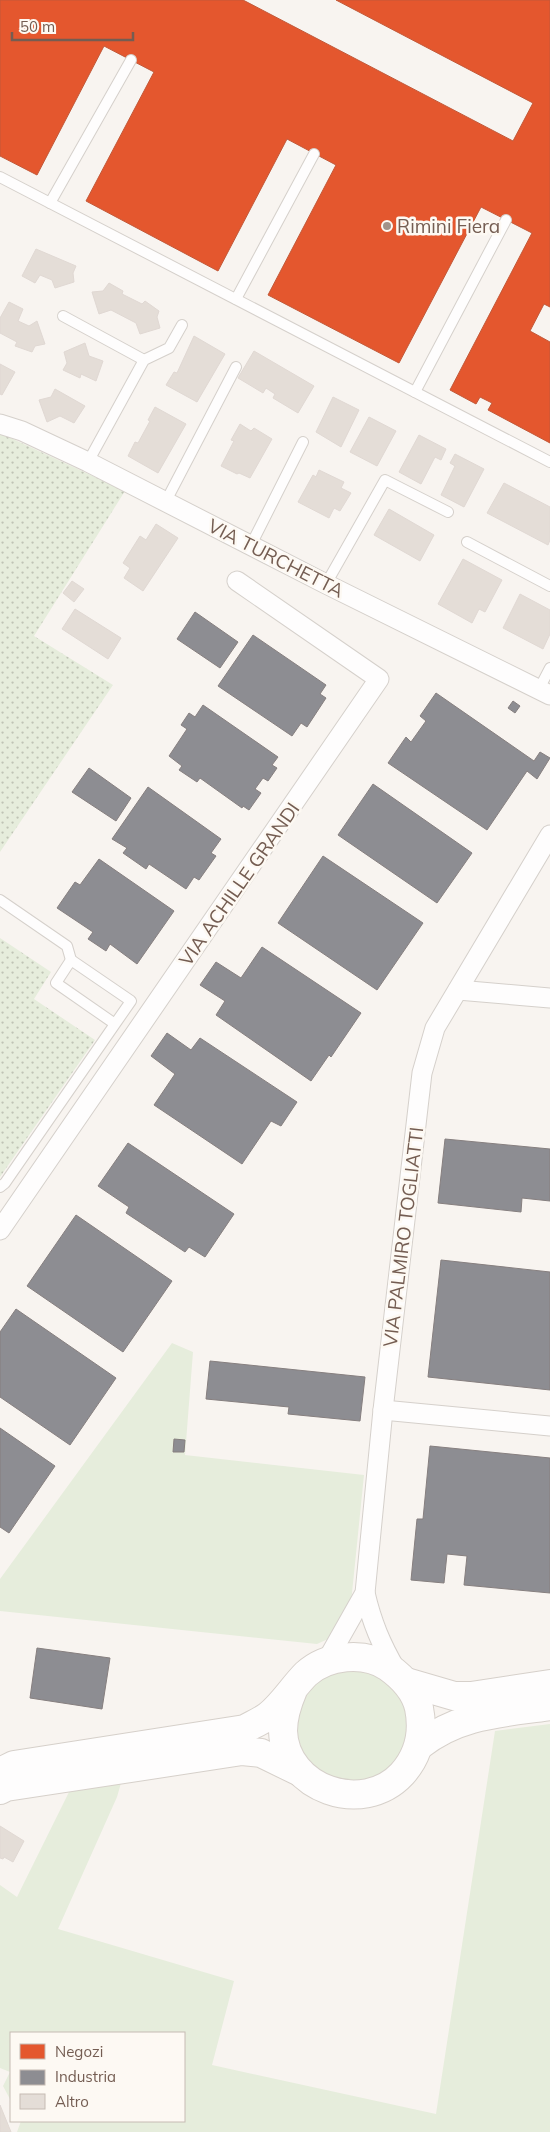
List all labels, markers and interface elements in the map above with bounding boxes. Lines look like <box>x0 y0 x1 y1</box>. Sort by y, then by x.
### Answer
scale bar <box>12 10 134 42</box>
text: 50 m <box>20 17 55 36</box>
place label: Rimini Fiera <box>397 214 500 238</box>
marker: Rimini Fiera <box>381 220 393 232</box>
street label: VIA TURCHETTA <box>204 513 348 603</box>
street label: VIA ACHILLE GRANDI <box>173 798 305 970</box>
street label: VIA PALMIRO TOGLIATTI <box>378 1126 428 1348</box>
legend <box>10 2032 185 2122</box>
text: Negozi <box>55 2042 103 2061</box>
text: Industria <box>55 2067 116 2086</box>
text: Altro <box>55 2092 89 2111</box>

